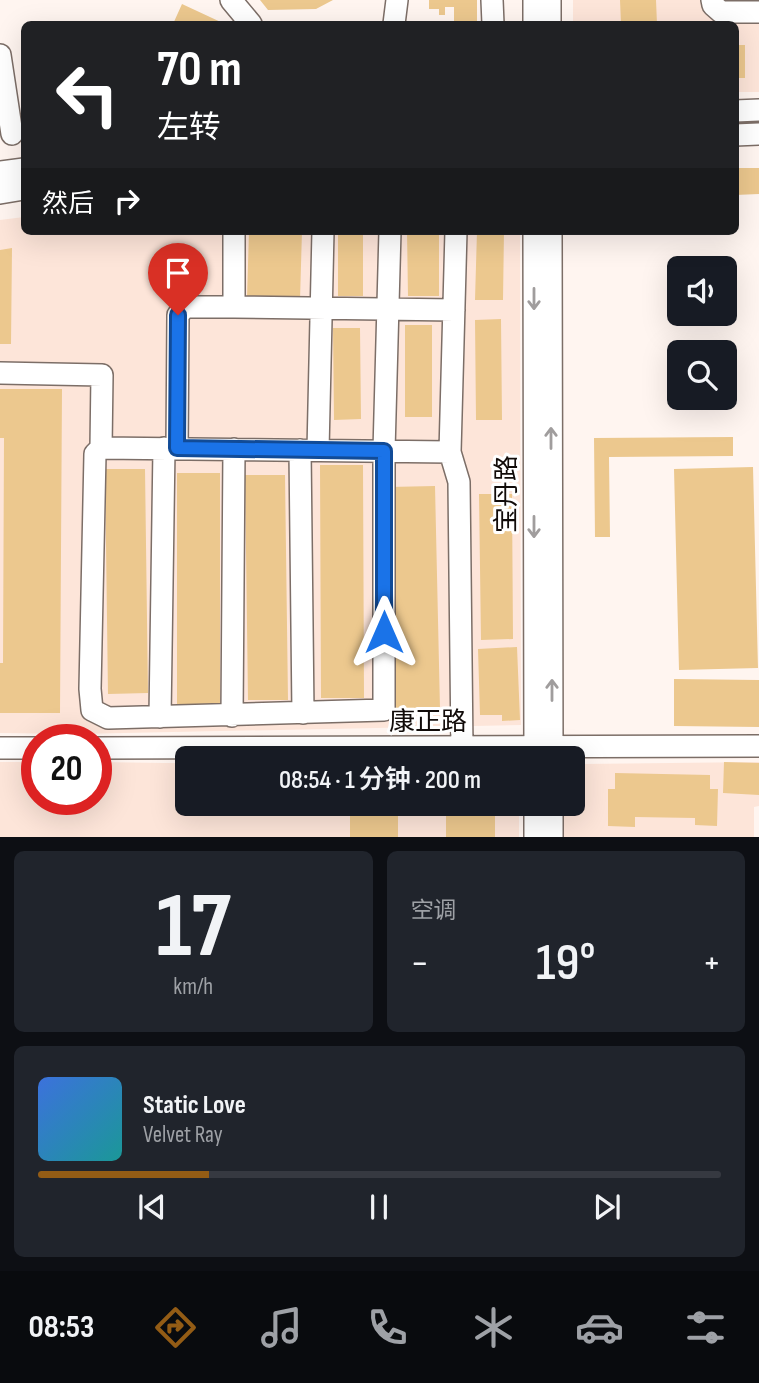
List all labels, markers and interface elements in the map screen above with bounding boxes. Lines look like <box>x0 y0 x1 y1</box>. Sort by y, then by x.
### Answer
text: 70 m <box>157 41 242 100</box>
icon: left <box>42 49 133 140</box>
text: 左转 <box>157 109 221 148</box>
icon: right <box>108 182 146 220</box>
text: 然后 <box>42 189 94 220</box>
pin <box>148 243 208 315</box>
icon: arrive <box>159 254 197 292</box>
map controls <box>667 256 737 410</box>
button: sound <box>667 256 737 326</box>
one-way arrow <box>527 287 541 310</box>
button: search <box>667 340 737 410</box>
one-way arrow <box>544 426 558 449</box>
street label: 宝丹路 <box>492 455 523 533</box>
one-way arrow <box>527 515 541 538</box>
position arrow <box>347 595 421 669</box>
one-way arrow <box>545 678 559 701</box>
street label: 康正路 <box>389 707 467 738</box>
speed limit sign: 20 <box>21 724 112 815</box>
text: 08:54 · 1 分钟 · 200 m <box>279 765 481 796</box>
text: 17 <box>156 873 231 982</box>
text: 空调 <box>411 897 457 925</box>
text: 19° <box>536 932 595 995</box>
text: − <box>411 941 429 986</box>
text: + <box>702 941 721 986</box>
text: km/h <box>173 973 213 1001</box>
text: Static Love <box>143 1090 246 1121</box>
text: Velvet Ray <box>143 1121 223 1149</box>
icon: previous <box>133 1188 171 1226</box>
icon: pause <box>360 1188 398 1226</box>
icon: next <box>588 1188 626 1226</box>
icon: directions <box>151 1303 200 1352</box>
icon: music <box>257 1303 306 1352</box>
icon: phone <box>363 1303 412 1352</box>
icon: climate <box>469 1303 518 1352</box>
icon: car <box>575 1303 624 1352</box>
icon: filters <box>681 1303 730 1352</box>
text: 08:53 <box>29 1308 94 1347</box>

